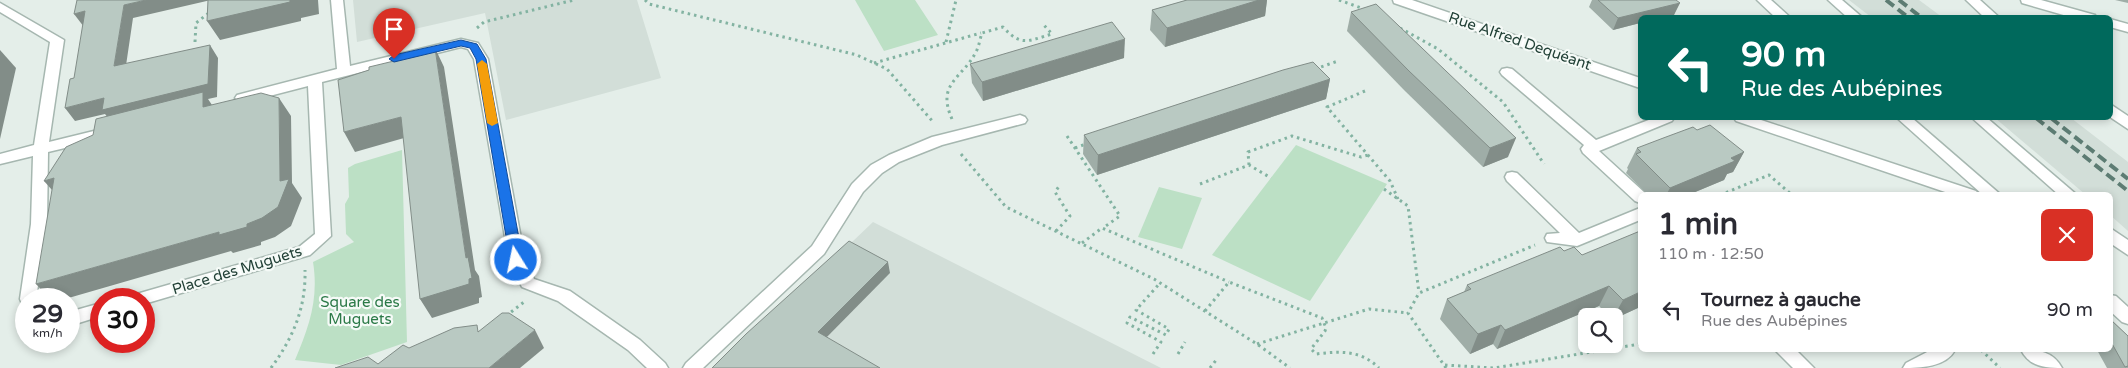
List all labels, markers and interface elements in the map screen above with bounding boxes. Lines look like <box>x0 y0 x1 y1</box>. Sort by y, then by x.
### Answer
pin <box>373 8 415 59</box>
street label: Rue Alfred Dequéant <box>1446 8 1594 74</box>
icon: arrive <box>380 15 408 43</box>
text: 90 m <box>1741 34 1826 76</box>
icon: left <box>1658 35 1723 100</box>
text: Rue des Aubépines <box>1741 76 1942 102</box>
text: 1 min <box>1658 206 1738 243</box>
button: close <box>2041 209 2093 261</box>
position arrow <box>489 233 541 285</box>
street label: Place des Muguets <box>170 242 304 298</box>
text: 110 m · 12:50 <box>1658 244 1764 264</box>
speed limit sign: 30 <box>90 288 155 353</box>
text: Tournez à gauche <box>1701 289 1861 311</box>
park label: Square des Muguets <box>320 293 400 328</box>
icon: left <box>1658 296 1686 324</box>
text: 29 <box>32 299 63 329</box>
text: 90 m <box>2047 299 2093 321</box>
map controls <box>1578 308 1623 353</box>
button: search <box>1578 308 1623 353</box>
text: Rue des Aubépines <box>1701 311 1848 331</box>
text: km/h <box>32 326 63 340</box>

